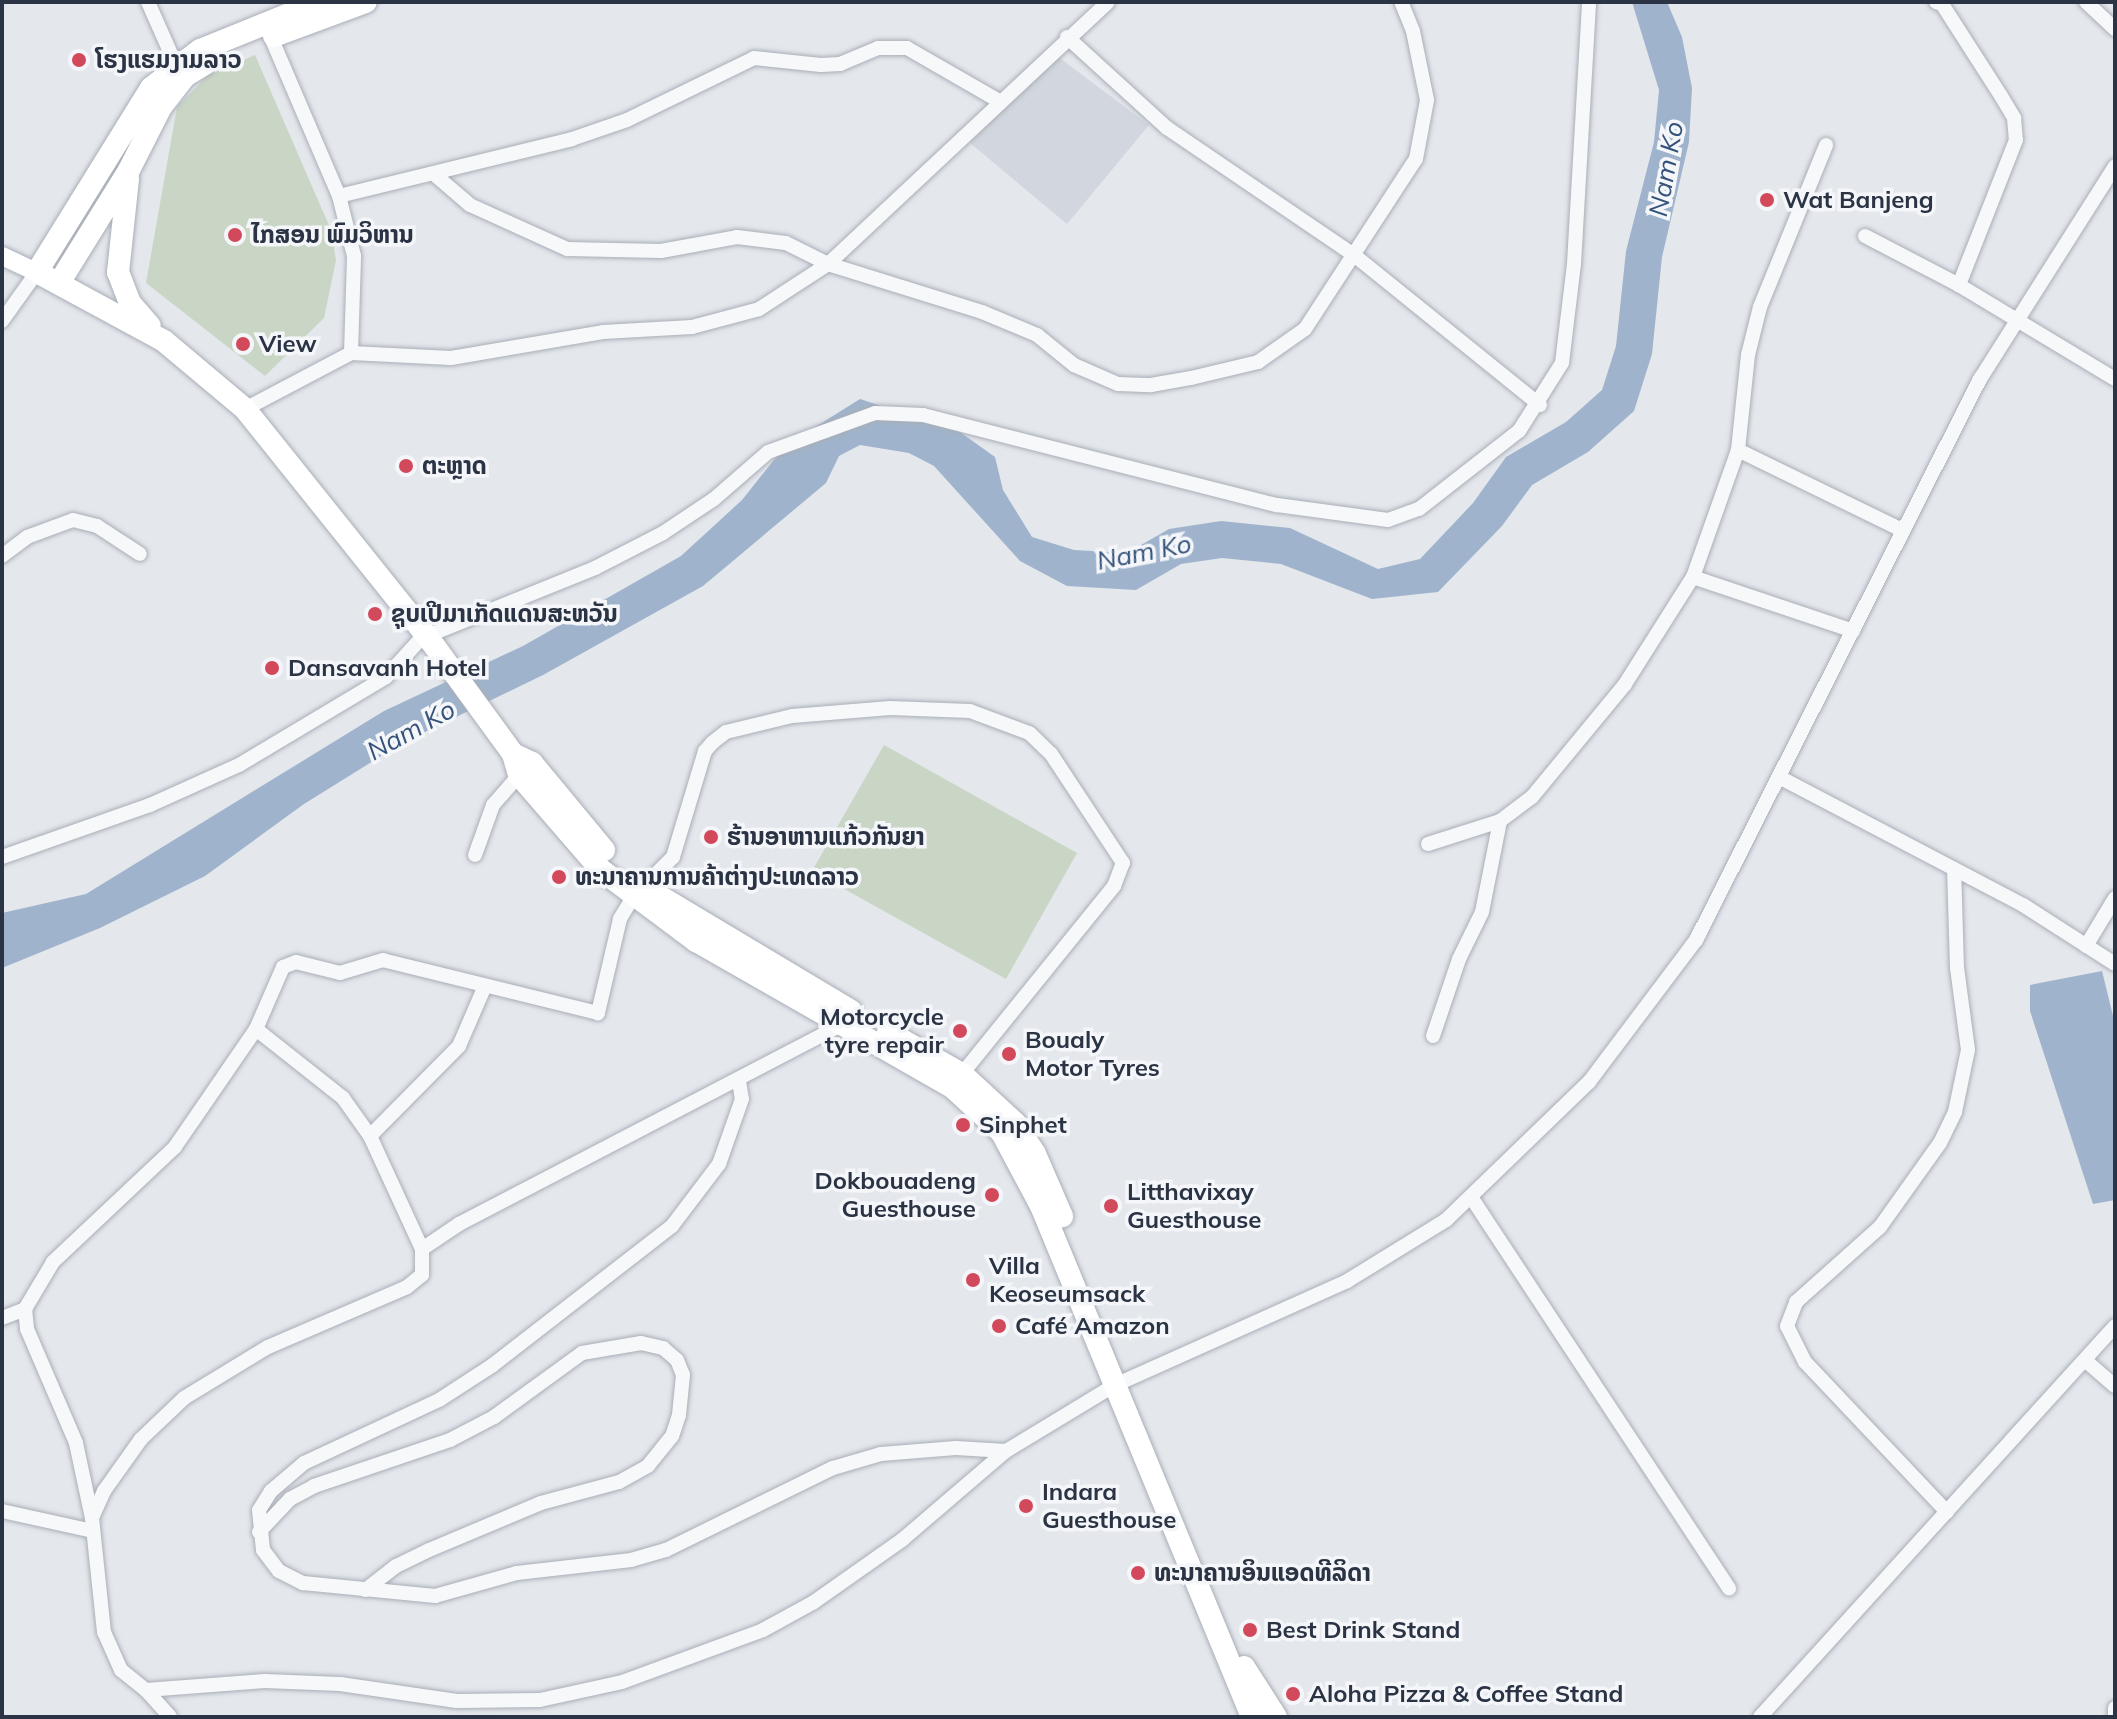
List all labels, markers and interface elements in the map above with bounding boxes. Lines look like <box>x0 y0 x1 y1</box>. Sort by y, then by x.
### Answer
place label: ໂຮງແຮມງາມລາວ <box>95 46 242 74</box>
marker: ໂຮງແຮມງາມລາວ <box>70 51 88 69</box>
water label: Nam Ko <box>1642 119 1690 219</box>
place label: Wat Banjeng <box>1783 186 1934 214</box>
marker: Wat Banjeng <box>1758 191 1776 209</box>
place label: ໄກສອນ ພົມວິຫານ <box>251 221 414 249</box>
marker: ໄກສອນ ພົມວິຫານ <box>226 226 244 244</box>
place label: View <box>259 330 317 358</box>
marker: View <box>234 335 252 353</box>
place label: ຕະຫຼາດ <box>422 452 487 480</box>
marker: ຕະຫຼາດ <box>397 457 415 475</box>
water label: Nam Ko <box>1094 528 1194 576</box>
place label: ຊຸບເປີມາເກັດແດນສະຫວັນ <box>391 600 618 628</box>
marker: ຊຸບເປີມາເກັດແດນສະຫວັນ <box>366 605 384 623</box>
place label: Dansavanh Hotel <box>288 654 487 682</box>
marker: Dansavanh Hotel <box>263 659 281 677</box>
water label: Nam Ko <box>362 693 460 767</box>
place label: ຮ້ານອາຫານແກ້ວກັນຍາ <box>727 823 925 851</box>
marker: ຮ້ານອາຫານແກ້ວກັນຍາ <box>702 828 720 846</box>
place label: ທະນາຄານການຄ້າຕ່າງປະເທດລາວ <box>575 863 859 891</box>
marker: ທະນາຄານການຄ້າຕ່າງປະເທດລາວ <box>550 868 568 886</box>
place label: Motorcycle tyre repair <box>820 1003 944 1059</box>
marker: Motorcycle tyre repair <box>951 1022 969 1040</box>
place label: Boualy Motor Tyres <box>1025 1026 1160 1082</box>
marker: Boualy Motor Tyres <box>1000 1045 1018 1063</box>
place label: Sinphet <box>979 1111 1067 1139</box>
marker: Sinphet <box>954 1116 972 1134</box>
place label: Dokbouadeng Guesthouse <box>815 1167 976 1223</box>
place label: Litthavixay Guesthouse <box>1127 1178 1261 1234</box>
marker: Dokbouadeng Guesthouse <box>983 1186 1001 1204</box>
marker: Litthavixay Guesthouse <box>1102 1197 1120 1215</box>
place label: Villa Keoseumsack <box>989 1252 1145 1308</box>
marker: Villa Keoseumsack <box>964 1271 982 1289</box>
place label: Café Amazon <box>1015 1312 1170 1340</box>
marker: Café Amazon <box>990 1317 1008 1335</box>
place label: Indara Guesthouse <box>1042 1478 1176 1534</box>
marker: Indara Guesthouse <box>1017 1497 1035 1515</box>
place label: ທະນາຄານອິນແອດທີລິດາ <box>1154 1559 1371 1587</box>
marker: ທະນາຄານອິນແອດທີລິດາ <box>1129 1564 1147 1582</box>
place label: Best Drink Stand <box>1266 1616 1460 1644</box>
marker: Best Drink Stand <box>1241 1621 1259 1639</box>
place label: Aloha Pizza & Coffee Stand <box>1309 1680 1623 1708</box>
marker: Aloha Pizza & Coffee Stand <box>1284 1685 1302 1703</box>

